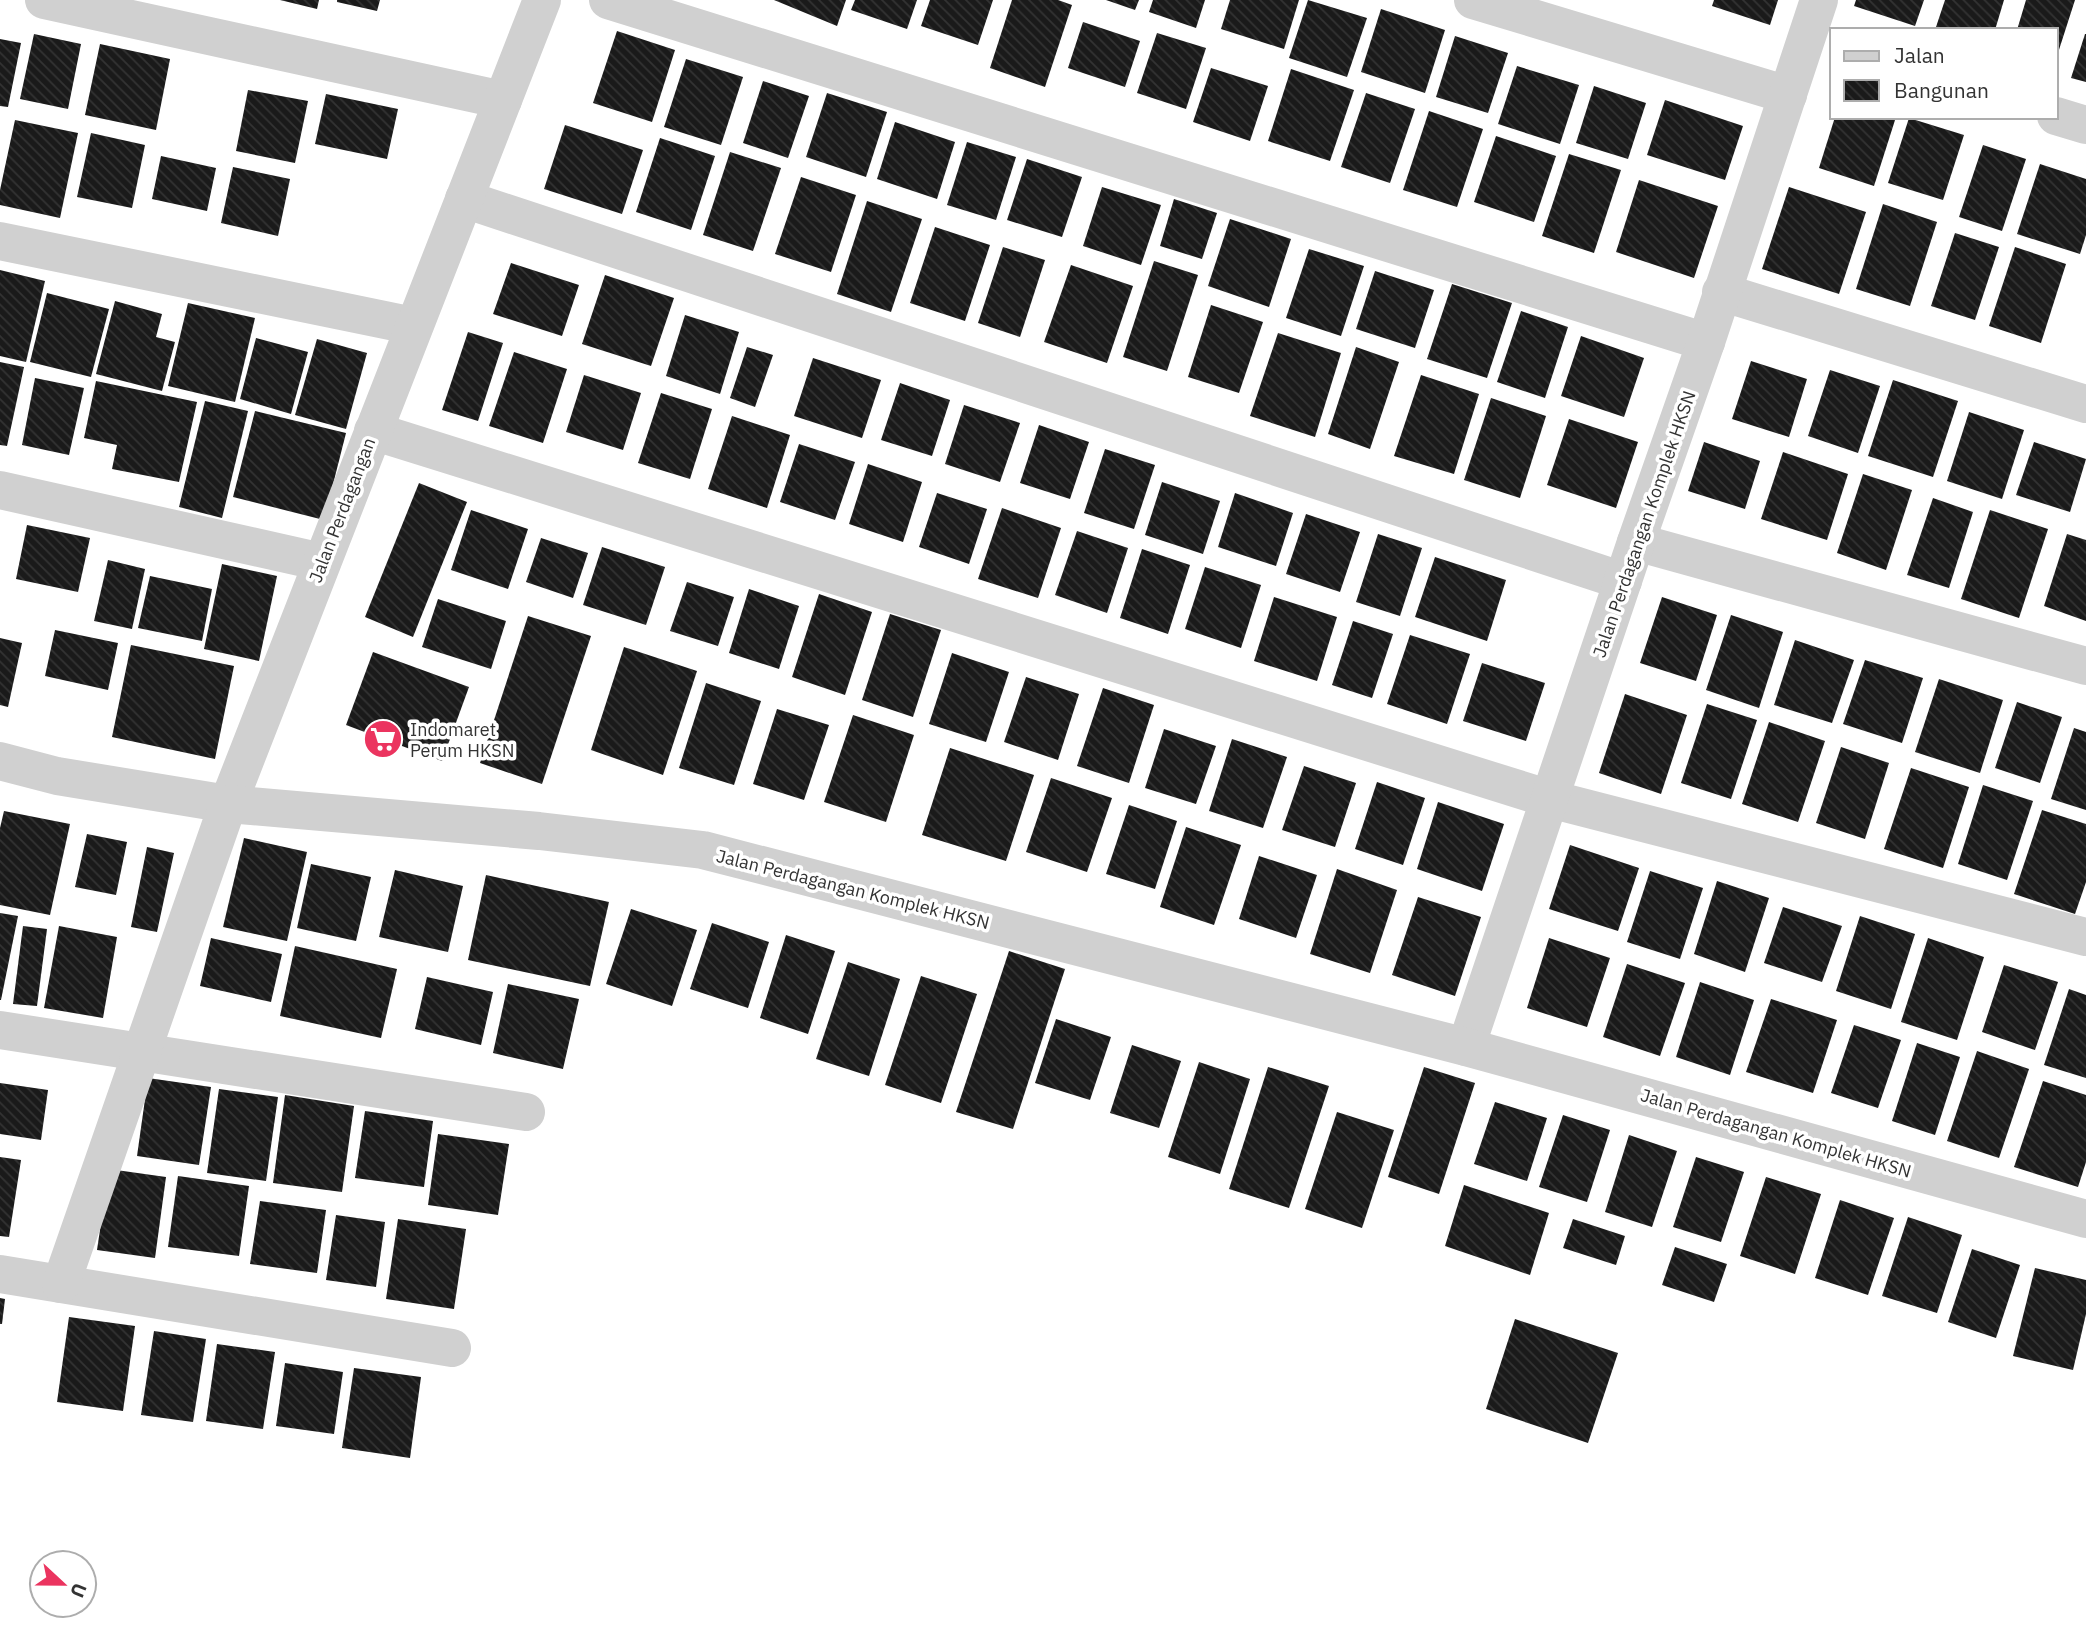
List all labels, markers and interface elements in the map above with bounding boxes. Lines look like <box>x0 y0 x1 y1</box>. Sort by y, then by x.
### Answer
legend <box>1830 28 2058 119</box>
text: Jalan <box>1894 41 1945 69</box>
text: Bangunan <box>1894 76 1989 104</box>
street label: Jalan Perdagangan Komplek HKSN <box>1587 388 1701 660</box>
street label: Jalan Perdagangan <box>304 434 380 586</box>
supermarket icon: Indomaret Perum HKSN <box>362 718 404 760</box>
place label: Indomaret Perum HKSN <box>410 718 514 762</box>
street label: Jalan Perdagangan Komplek HKSN <box>714 844 992 934</box>
street label: Jalan Perdagangan Komplek HKSN <box>1638 1083 1914 1183</box>
north arrow <box>28 1549 98 1619</box>
text: U <box>65 1580 92 1601</box>

